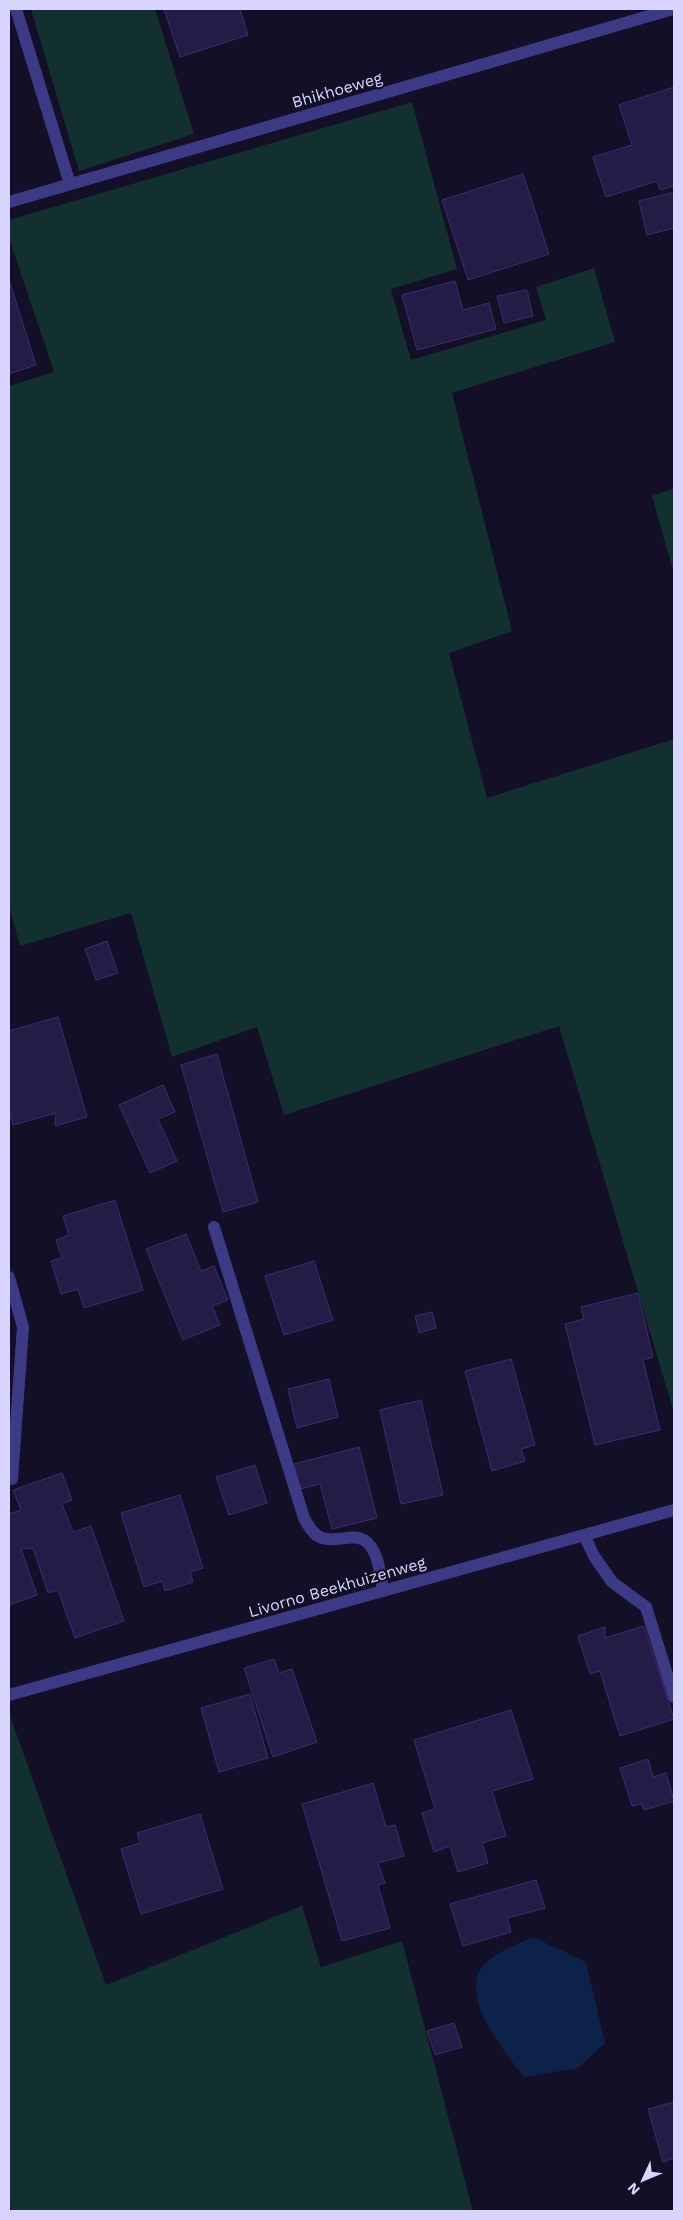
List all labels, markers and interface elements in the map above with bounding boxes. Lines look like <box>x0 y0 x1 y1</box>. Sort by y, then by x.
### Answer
street label: Bhikhoeweg <box>290 68 385 112</box>
street label: Livorno Beekhuizenweg <box>246 1552 428 1621</box>
north arrow <box>618 2155 668 2205</box>
text: N <box>624 2180 643 2198</box>

